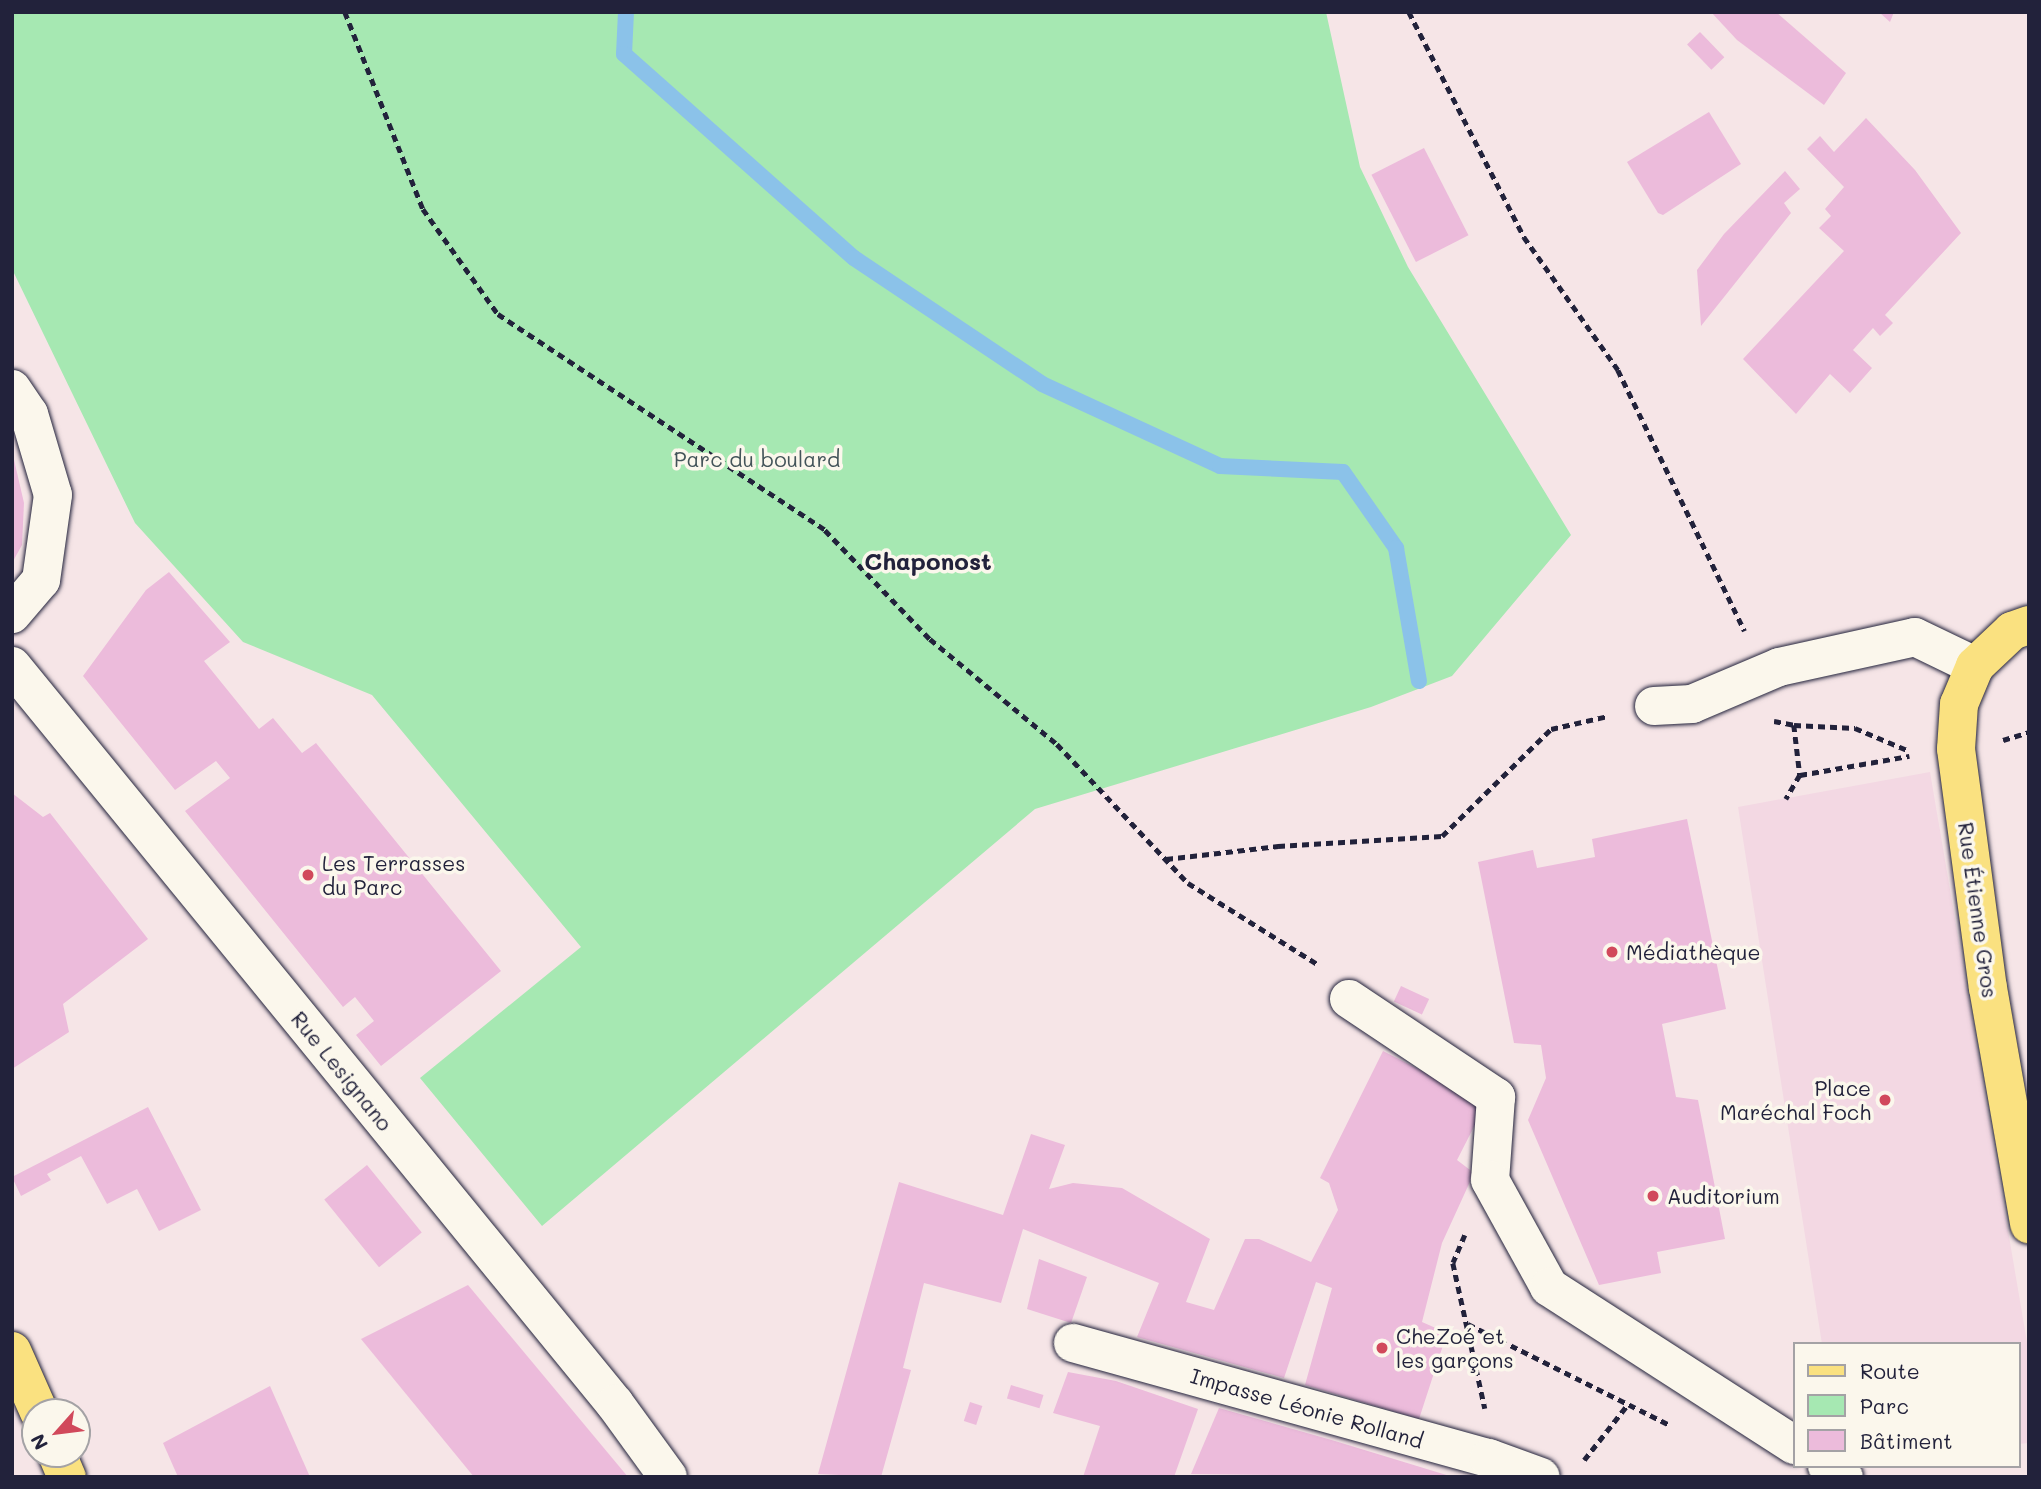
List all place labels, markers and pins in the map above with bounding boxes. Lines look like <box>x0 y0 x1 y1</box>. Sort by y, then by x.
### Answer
place label: Les Terrasses du Parc <box>322 850 465 900</box>
marker: Les Terrasses du Parc <box>300 867 316 883</box>
place label: Médiathèque <box>1626 939 1761 965</box>
marker: Médiathèque <box>1604 944 1620 960</box>
place label: Place Maréchal Foch <box>1720 1075 1871 1125</box>
marker: Place Maréchal Foch <box>1877 1092 1893 1108</box>
place label: Auditorium <box>1667 1183 1780 1209</box>
marker: Auditorium <box>1645 1188 1661 1204</box>
place label: CheZoé et les garçons <box>1396 1323 1514 1373</box>
marker: CheZoé et les garçons <box>1374 1340 1390 1356</box>

